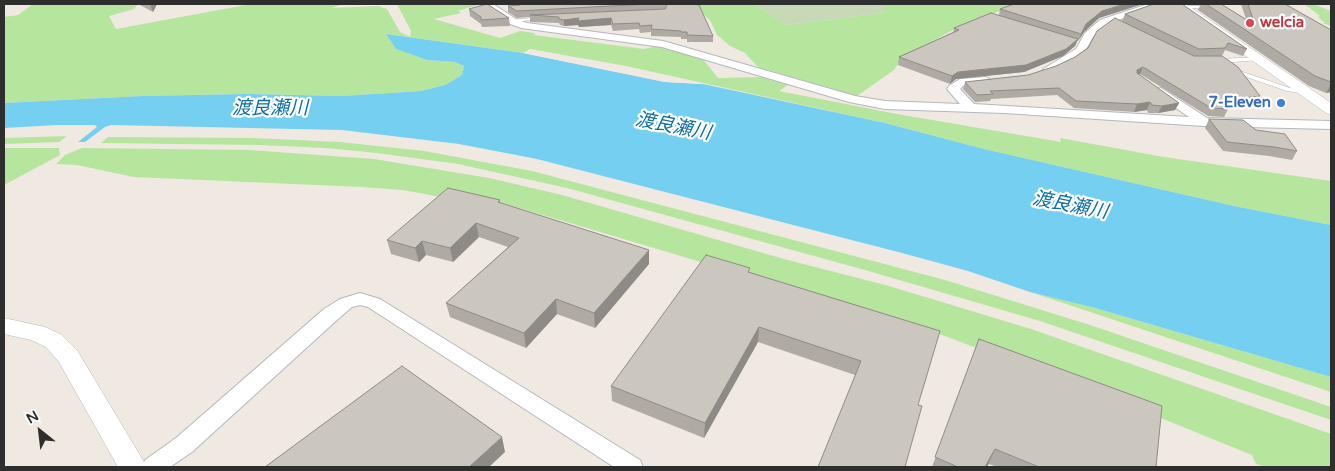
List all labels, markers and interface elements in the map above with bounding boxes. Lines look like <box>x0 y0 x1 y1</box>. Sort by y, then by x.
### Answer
place label: welcia <box>1260 14 1304 32</box>
marker: welcia <box>1244 17 1256 29</box>
place label: 7-Eleven <box>1209 94 1271 112</box>
marker: 7-Eleven <box>1275 97 1287 109</box>
water label: 渡良瀬川 <box>232 98 308 120</box>
water label: 渡良瀬川 <box>634 109 712 145</box>
water label: 渡良瀬川 <box>1031 188 1109 224</box>
north arrow <box>15 406 65 456</box>
text: N <box>23 407 42 428</box>

